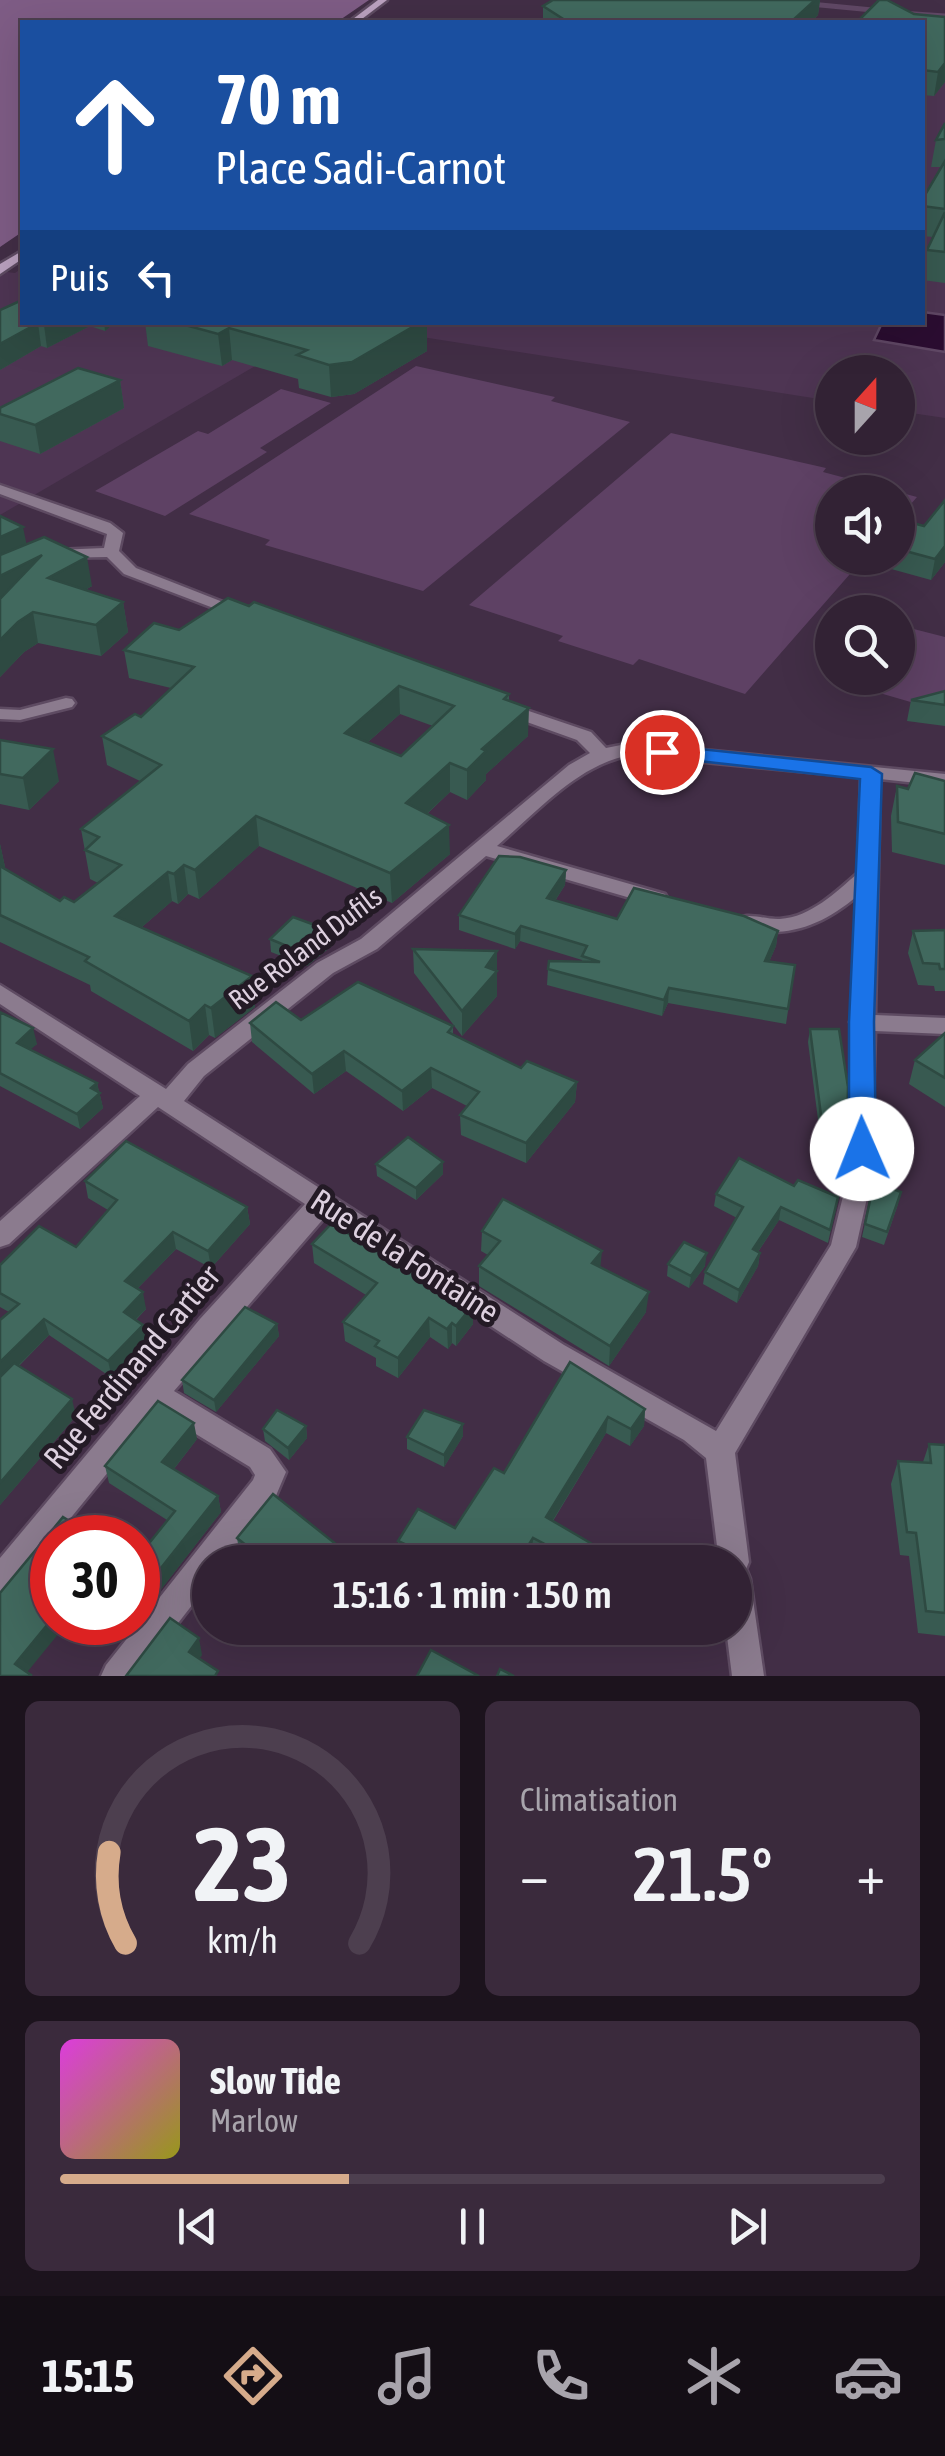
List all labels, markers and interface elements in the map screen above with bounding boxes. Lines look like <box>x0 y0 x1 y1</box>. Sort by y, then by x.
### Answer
text: 70 m <box>215 59 341 139</box>
icon: ahead <box>50 60 180 190</box>
text: Place Sadi-Carnot <box>215 142 506 194</box>
icon: left <box>129 250 184 305</box>
text: Puis <box>50 256 109 299</box>
north arrow <box>815 355 915 455</box>
map controls <box>815 355 915 695</box>
button: sound <box>815 475 915 575</box>
button: search <box>815 595 915 695</box>
pin <box>620 710 705 795</box>
icon: arrive <box>635 725 690 780</box>
street label: Rue Roland Dufils <box>222 880 388 1016</box>
position arrow <box>810 1097 914 1201</box>
street label: Rue de la Fontaine <box>304 1181 506 1330</box>
street label: Rue Ferdinand Cartier <box>36 1257 228 1476</box>
speed limit sign: 30 <box>30 1515 160 1645</box>
text: 15:16 · 1 min · 150 m <box>332 1573 612 1616</box>
text: Climatisation <box>520 1781 678 1818</box>
text: 23 <box>194 1804 291 1923</box>
text: 21.5° <box>633 1831 772 1917</box>
text: − <box>520 1843 549 1906</box>
text: + <box>856 1843 885 1906</box>
text: km/h <box>207 1920 278 1961</box>
text: Slow Tide <box>210 2059 341 2102</box>
text: Marlow <box>210 2102 298 2139</box>
icon: previous <box>170 2199 225 2254</box>
icon: pause <box>445 2199 500 2254</box>
icon: next <box>720 2199 775 2254</box>
icon: directions <box>218 2341 288 2411</box>
icon: music <box>372 2341 442 2411</box>
icon: phone <box>526 2341 596 2411</box>
icon: climate <box>679 2341 749 2411</box>
icon: car <box>833 2341 903 2411</box>
text: 15:15 <box>42 2350 134 2402</box>

